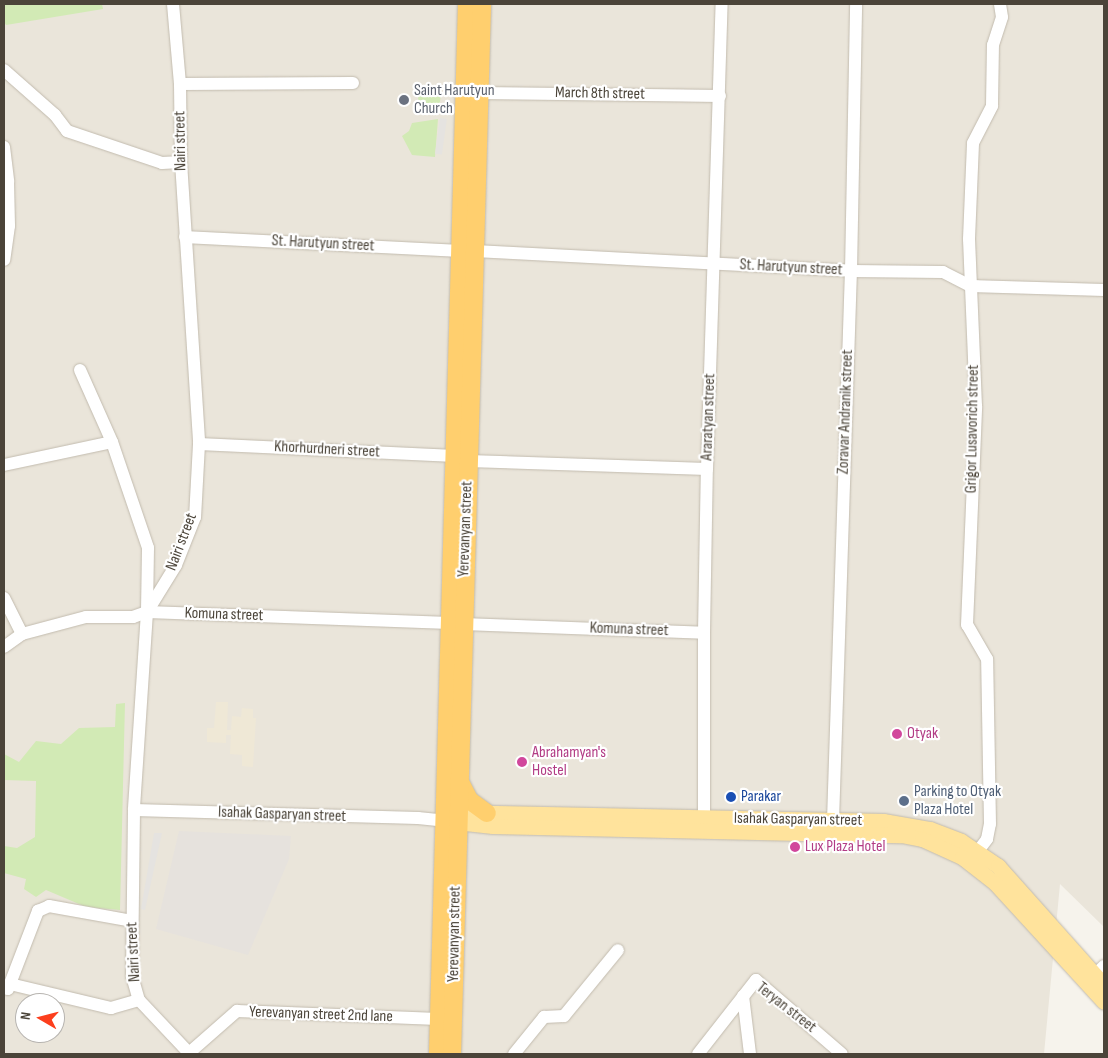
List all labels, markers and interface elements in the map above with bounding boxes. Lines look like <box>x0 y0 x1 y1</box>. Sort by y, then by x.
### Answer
place label: Saint Harutyun Church <box>414 81 495 119</box>
street label: March 8th street <box>555 84 645 104</box>
marker: Saint Harutyun Church <box>398 94 410 106</box>
street label: Nairi street <box>171 111 191 171</box>
street label: St. Harutyun street <box>271 232 375 256</box>
street label: St. Harutyun street <box>739 256 843 280</box>
street label: Zoravar Andranik street <box>834 349 858 475</box>
street label: Grigor Lusavorich street <box>962 364 984 494</box>
street label: Araratyan street <box>698 373 720 461</box>
street label: Khorhurdneri street <box>274 438 380 462</box>
street label: Yerevanyan street <box>455 481 477 577</box>
street label: Nairi street <box>162 511 202 573</box>
street label: Komuna street <box>184 604 264 626</box>
street label: Komuna street <box>589 619 669 641</box>
place label: Otyak <box>907 724 938 744</box>
marker: Otyak <box>891 728 903 740</box>
place label: Abrahamyan's Hostel <box>532 743 606 781</box>
marker: Abrahamyan's Hostel <box>516 756 528 768</box>
place label: Parking to Otyak Plaza Hotel <box>914 782 1001 820</box>
place label: Parakar <box>741 787 781 807</box>
marker: Parakar <box>725 791 737 803</box>
marker: Parking to Otyak Plaza Hotel <box>898 795 910 807</box>
street label: Isahak Gasparyan street <box>218 803 346 827</box>
street label: Isahak Gasparyan street <box>734 809 862 831</box>
place label: Lux Plaza Hotel <box>805 837 885 857</box>
marker: Lux Plaza Hotel <box>789 841 801 853</box>
street label: Yerevanyan street <box>445 886 465 982</box>
street label: Nairi street <box>123 922 145 982</box>
street label: Teryan street <box>752 979 820 1037</box>
north arrow <box>15 993 65 1043</box>
street label: Yerevanyan street 2nd lane <box>249 1003 393 1027</box>
text: N <box>17 1011 35 1021</box>

